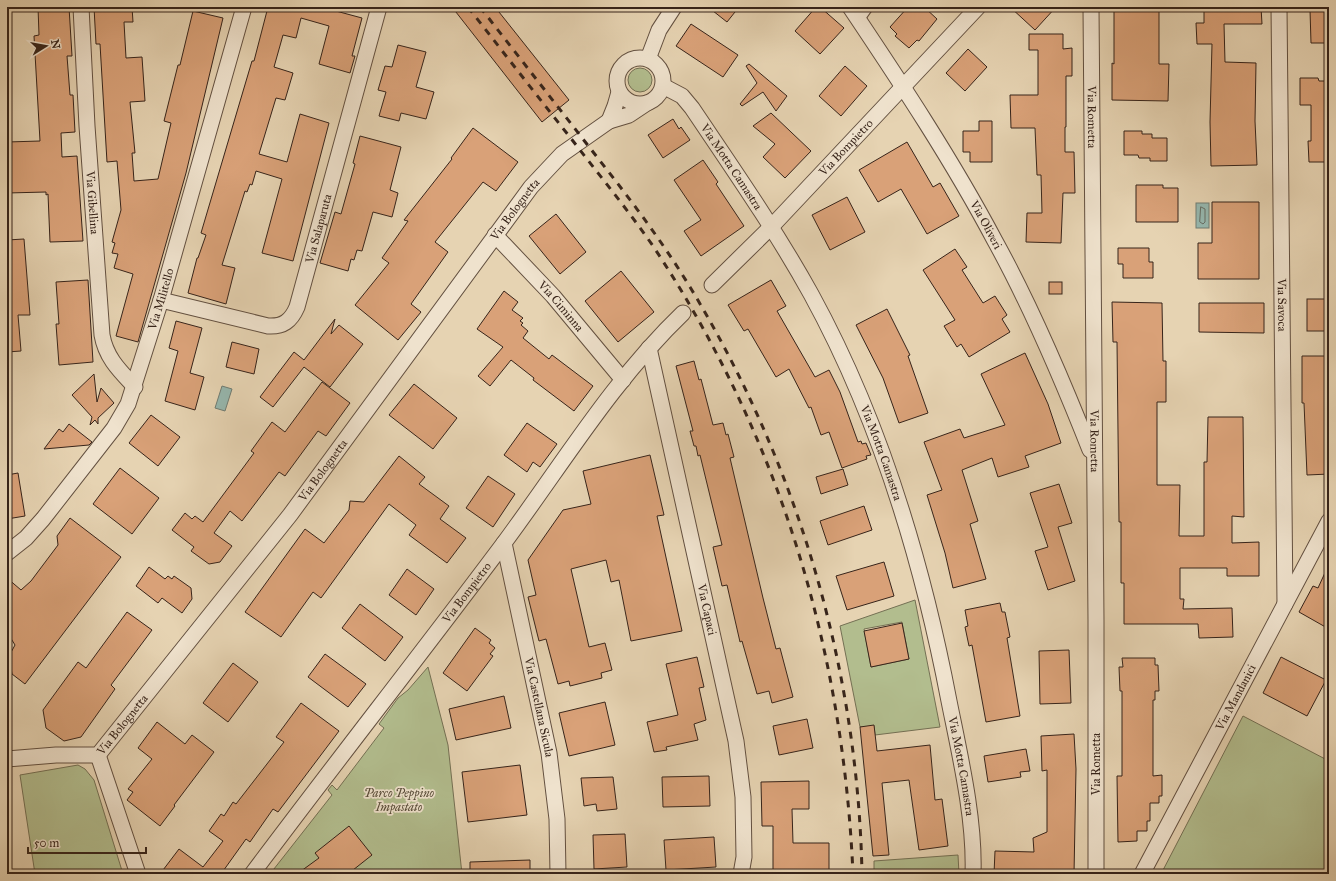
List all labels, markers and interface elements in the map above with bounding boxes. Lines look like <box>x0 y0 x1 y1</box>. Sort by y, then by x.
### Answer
north arrow <box>26 26 66 66</box>
text: N <box>48 38 63 51</box>
street label: Via Rometta <box>1085 85 1099 149</box>
street label: Via Bompietro <box>815 116 876 179</box>
street label: Via Motta Camastra <box>697 120 766 213</box>
street label: Via Gibellina <box>83 169 102 236</box>
street label: Via Bolognetta <box>487 175 543 244</box>
street label: Via Salaparuta <box>302 192 335 266</box>
street label: Via Oliveri <box>967 197 1005 252</box>
street label: Via Militello <box>145 267 177 332</box>
street label: Via Ciminna <box>535 277 587 335</box>
street label: Via Savoca <box>1275 277 1289 333</box>
street label: Via Motta Camastra <box>857 402 905 503</box>
street label: Via Rometta <box>1087 409 1102 473</box>
street label: Via Bolognetta <box>295 436 351 505</box>
street label: Via Bompietro <box>439 559 494 626</box>
street label: Via Capaci <box>694 582 720 637</box>
street label: Via Castellana Sicula <box>521 655 557 759</box>
street label: Via Mandanici <box>1212 661 1259 733</box>
street label: Via Bolognetta <box>93 691 151 758</box>
street label: Via Motta Camastra <box>945 714 977 818</box>
street label: Via Rometta <box>1089 732 1103 796</box>
park label: Parco Peppino Impastato <box>364 786 434 815</box>
scale bar <box>28 829 146 855</box>
text: 50 m <box>34 836 59 850</box>

